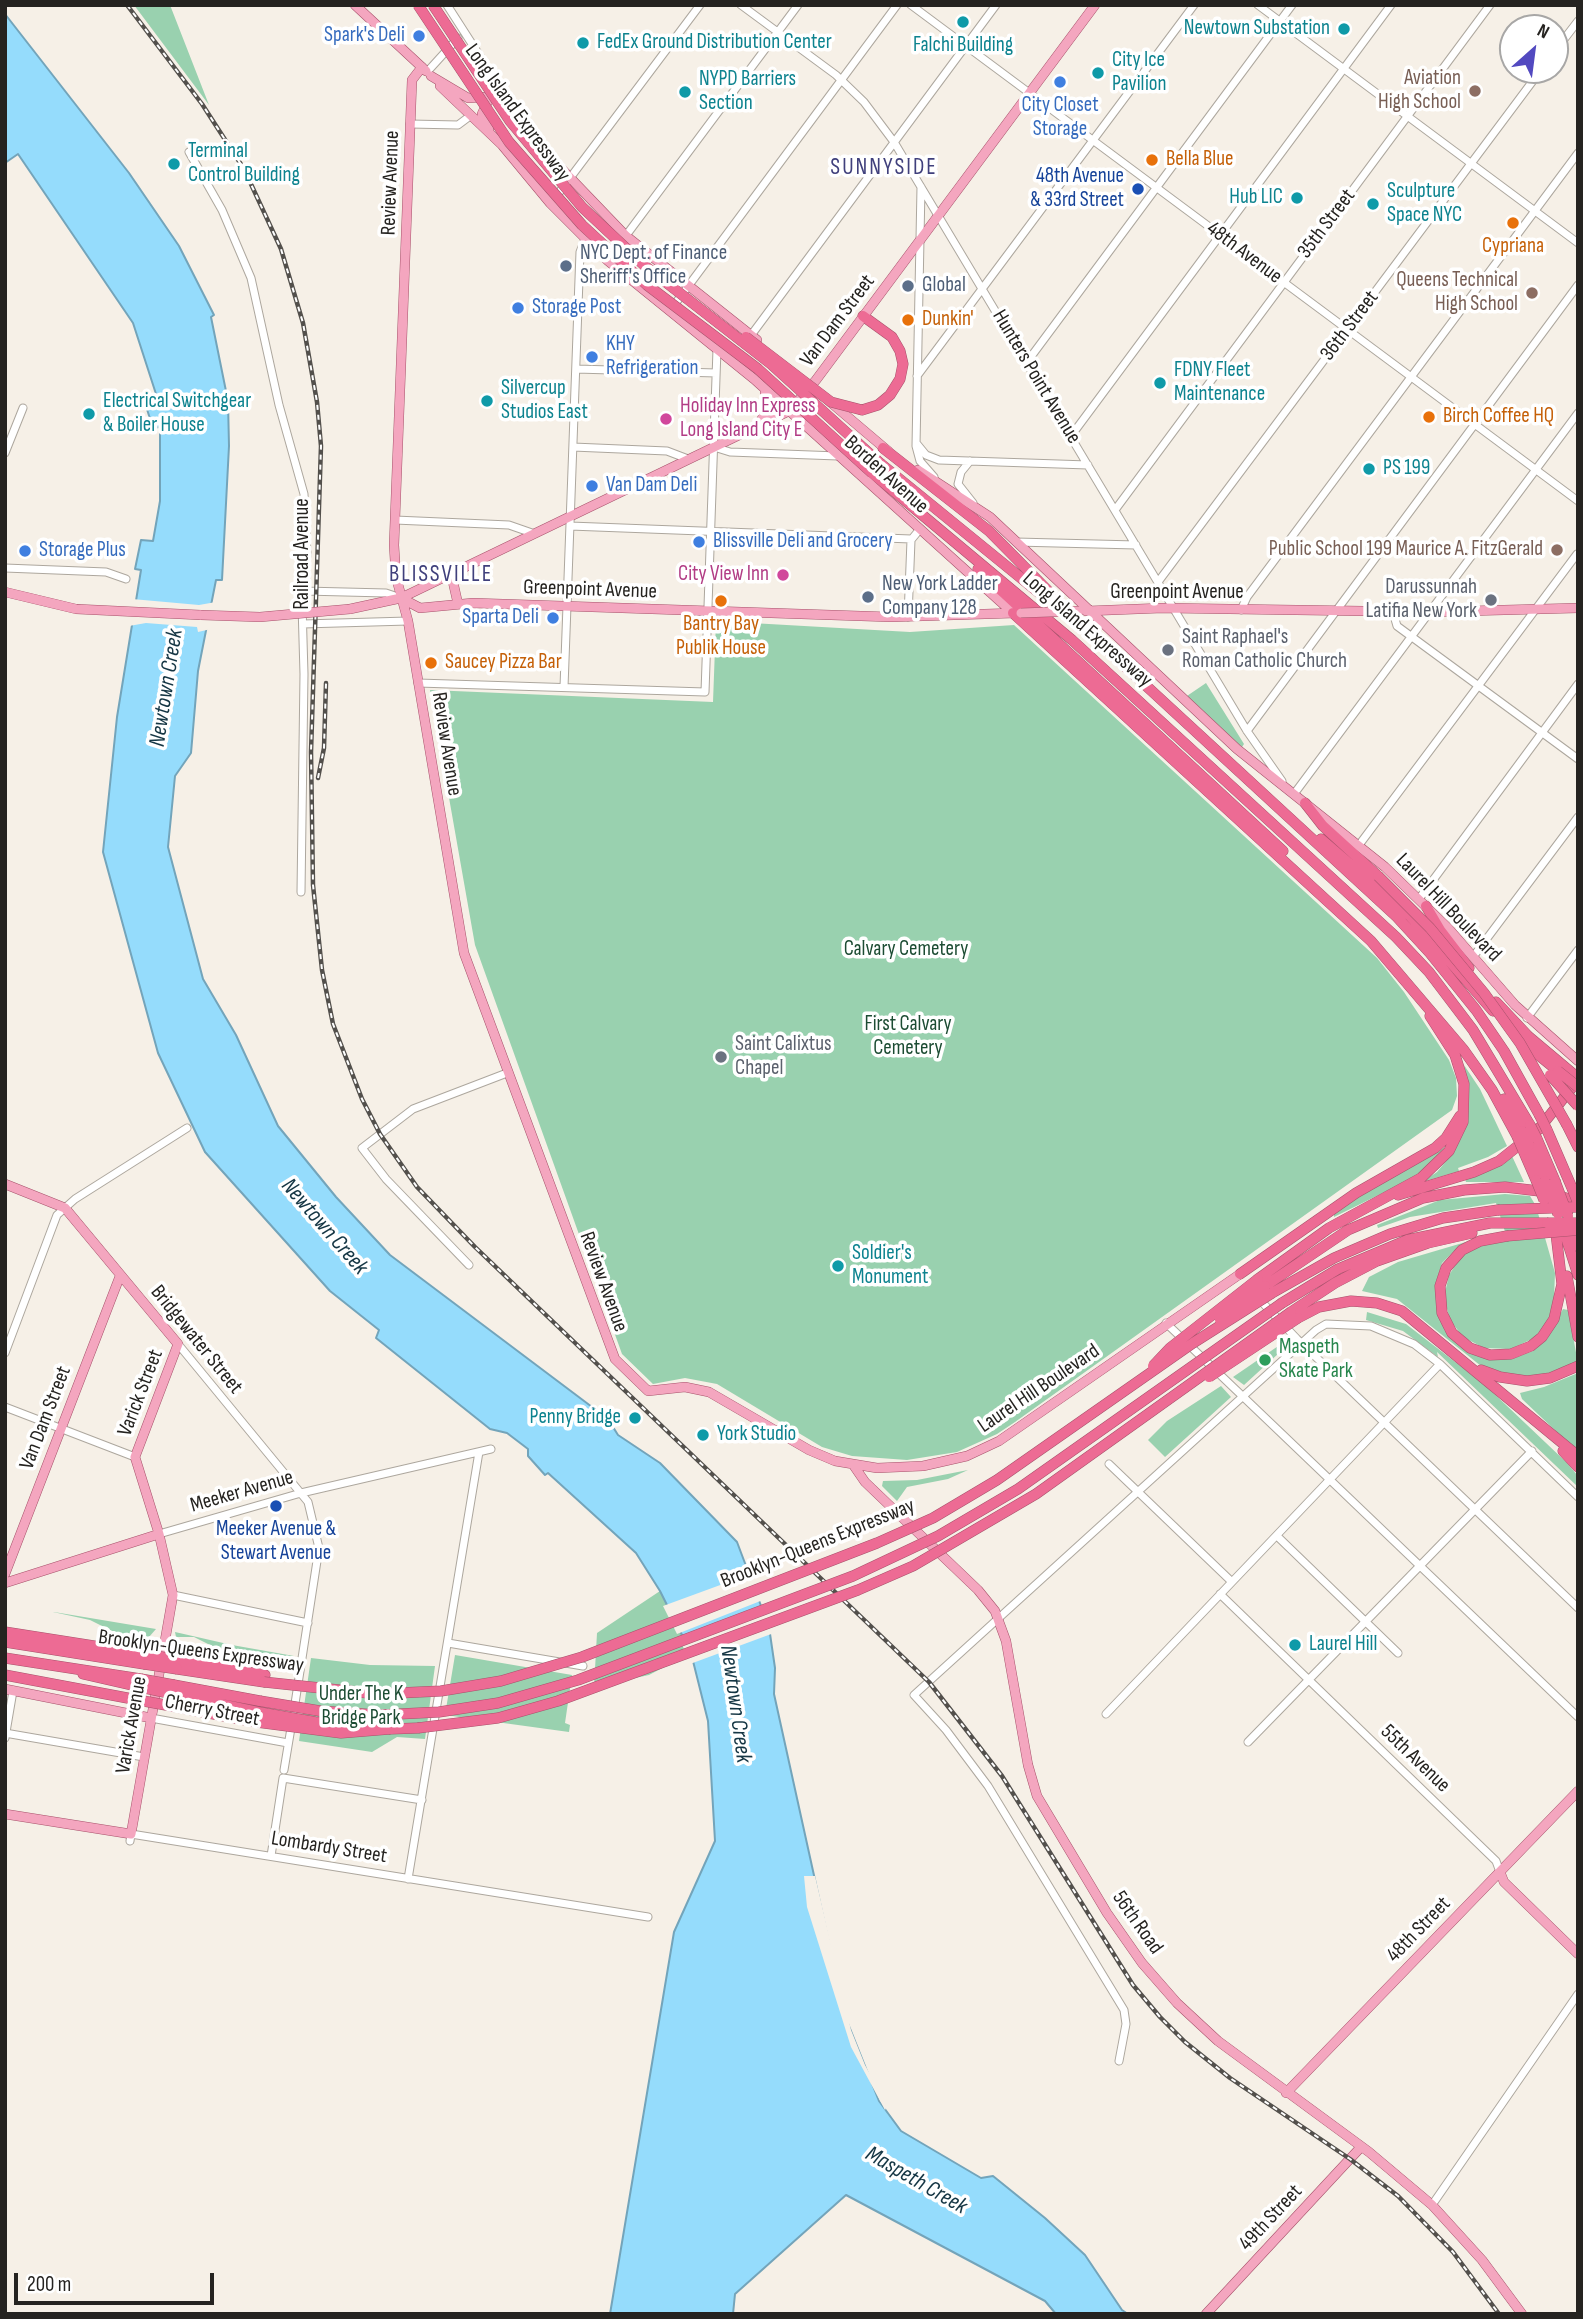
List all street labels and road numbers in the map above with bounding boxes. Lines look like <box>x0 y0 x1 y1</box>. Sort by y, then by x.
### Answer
street label: Long Island Expressway <box>459 39 575 187</box>
street label: Review Avenue <box>377 130 405 236</box>
street label: 35th Street <box>1293 184 1361 264</box>
street label: 48th Avenue <box>1201 216 1287 290</box>
street label: Van Dam Street <box>795 270 881 372</box>
street label: 36th Street <box>1316 286 1384 366</box>
street label: Hunters Point Avenue <box>986 306 1086 448</box>
street label: Borden Avenue <box>839 431 933 519</box>
street label: Railroad Avenue <box>290 498 316 610</box>
street label: Long Island Expressway <box>1017 567 1157 693</box>
street label: Greenpoint Avenue <box>523 575 657 605</box>
street label: Greenpoint Avenue <box>1110 580 1244 606</box>
street label: Review Avenue <box>425 690 467 798</box>
street label: Laurel Hill Boulevard <box>1390 848 1506 968</box>
street label: Review Avenue <box>573 1229 633 1335</box>
street label: Bridgewater Street <box>144 1281 248 1399</box>
street label: Laurel Hill Boulevard <box>973 1339 1105 1439</box>
street label: Varick Street <box>113 1346 169 1440</box>
street label: Van Dam Street <box>15 1363 77 1473</box>
street label: Meeker Avenue <box>187 1465 297 1519</box>
street label: Brooklyn-Queens Expressway <box>717 1494 919 1594</box>
street label: Brooklyn-Queens Expressway <box>97 1625 305 1679</box>
street label: Varick Avenue <box>111 1675 153 1775</box>
street label: Cherry Street <box>163 1690 261 1732</box>
street label: 55th Avenue <box>1375 1720 1455 1798</box>
street label: Lombardy Street <box>269 1826 389 1870</box>
street label: 56th Road <box>1106 1887 1168 1959</box>
street label: 48th Street <box>1382 1892 1456 1968</box>
street label: 49th Street <box>1234 2180 1308 2256</box>

